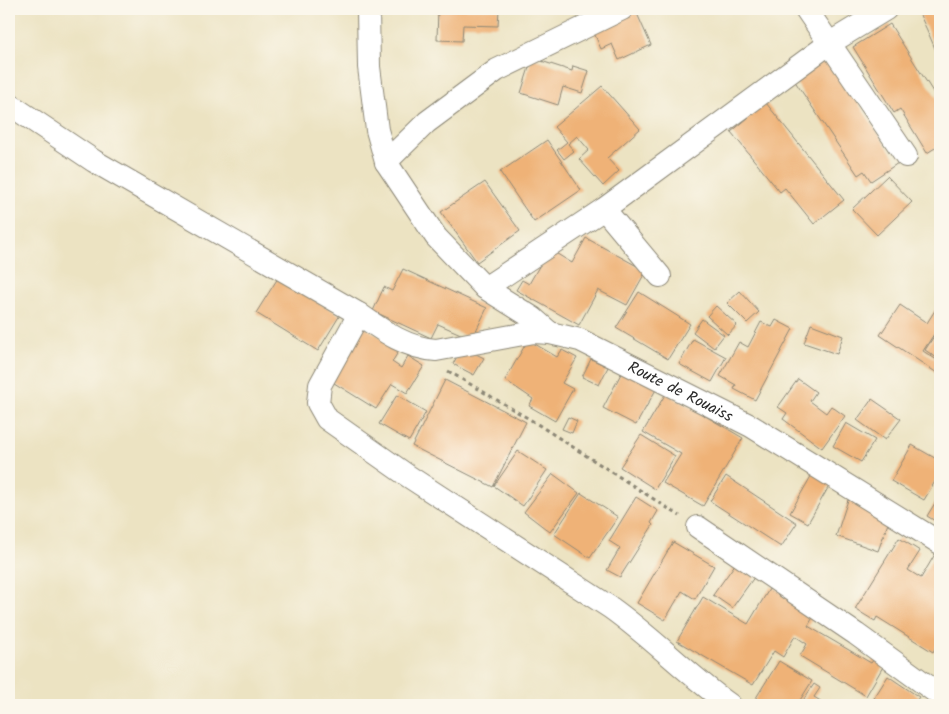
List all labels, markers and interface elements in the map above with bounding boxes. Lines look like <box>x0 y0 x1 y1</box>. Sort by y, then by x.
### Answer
street label: Route de Rouaiss <box>623 355 737 429</box>

